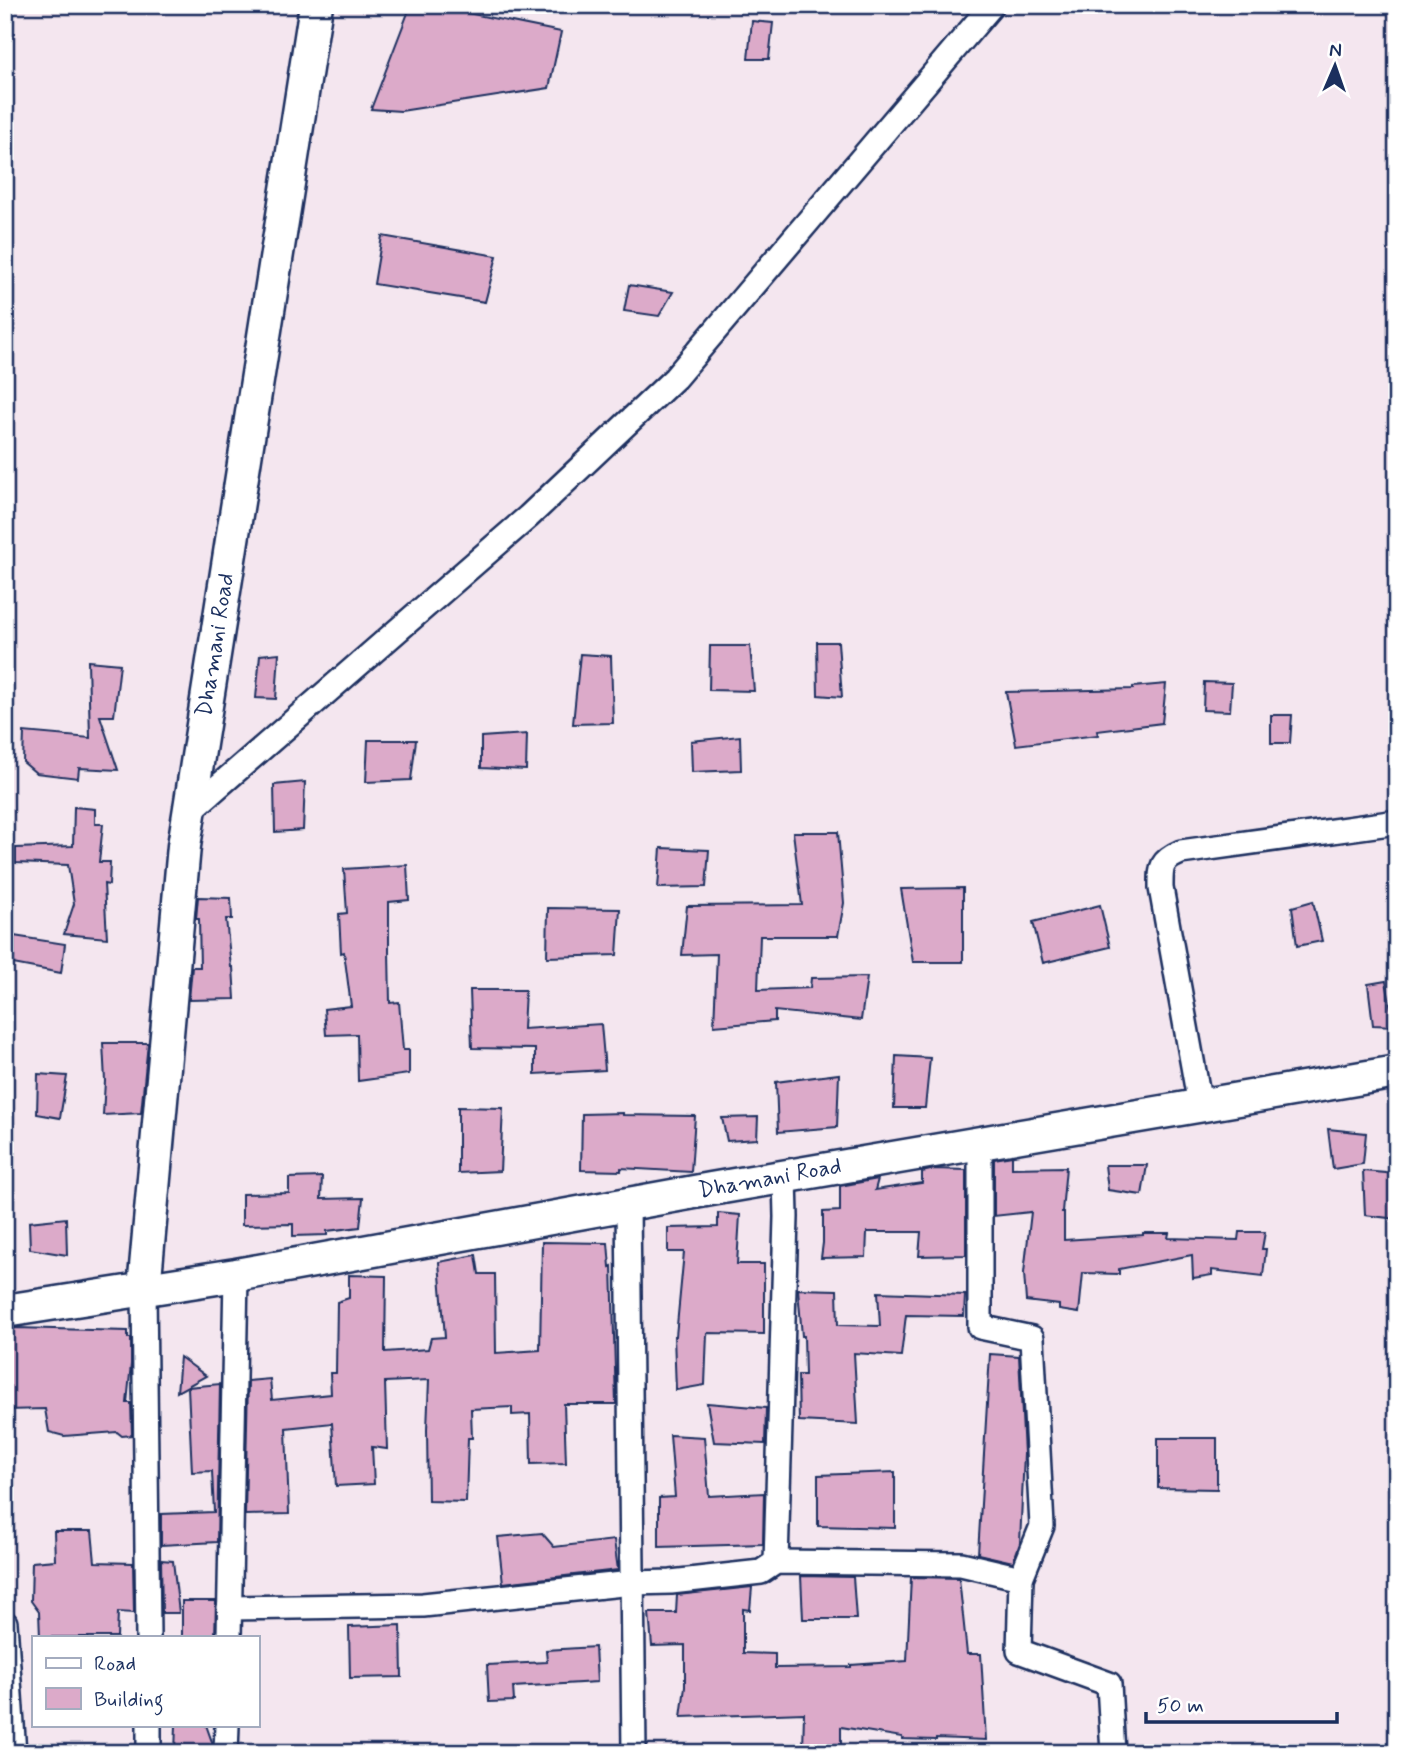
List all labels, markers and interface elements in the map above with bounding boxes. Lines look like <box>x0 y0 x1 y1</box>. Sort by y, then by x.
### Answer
north arrow <box>1300 32 1370 102</box>
text: N <box>1329 38 1342 63</box>
street label: Dhamani Road <box>190 571 242 719</box>
street label: Dhamani Road <box>696 1152 844 1206</box>
legend <box>32 1636 259 1726</box>
text: Road <box>94 1650 136 1678</box>
scale bar <box>1146 1681 1337 1725</box>
text: Building <box>94 1686 164 1716</box>
text: 50 m <box>1157 1692 1204 1720</box>

